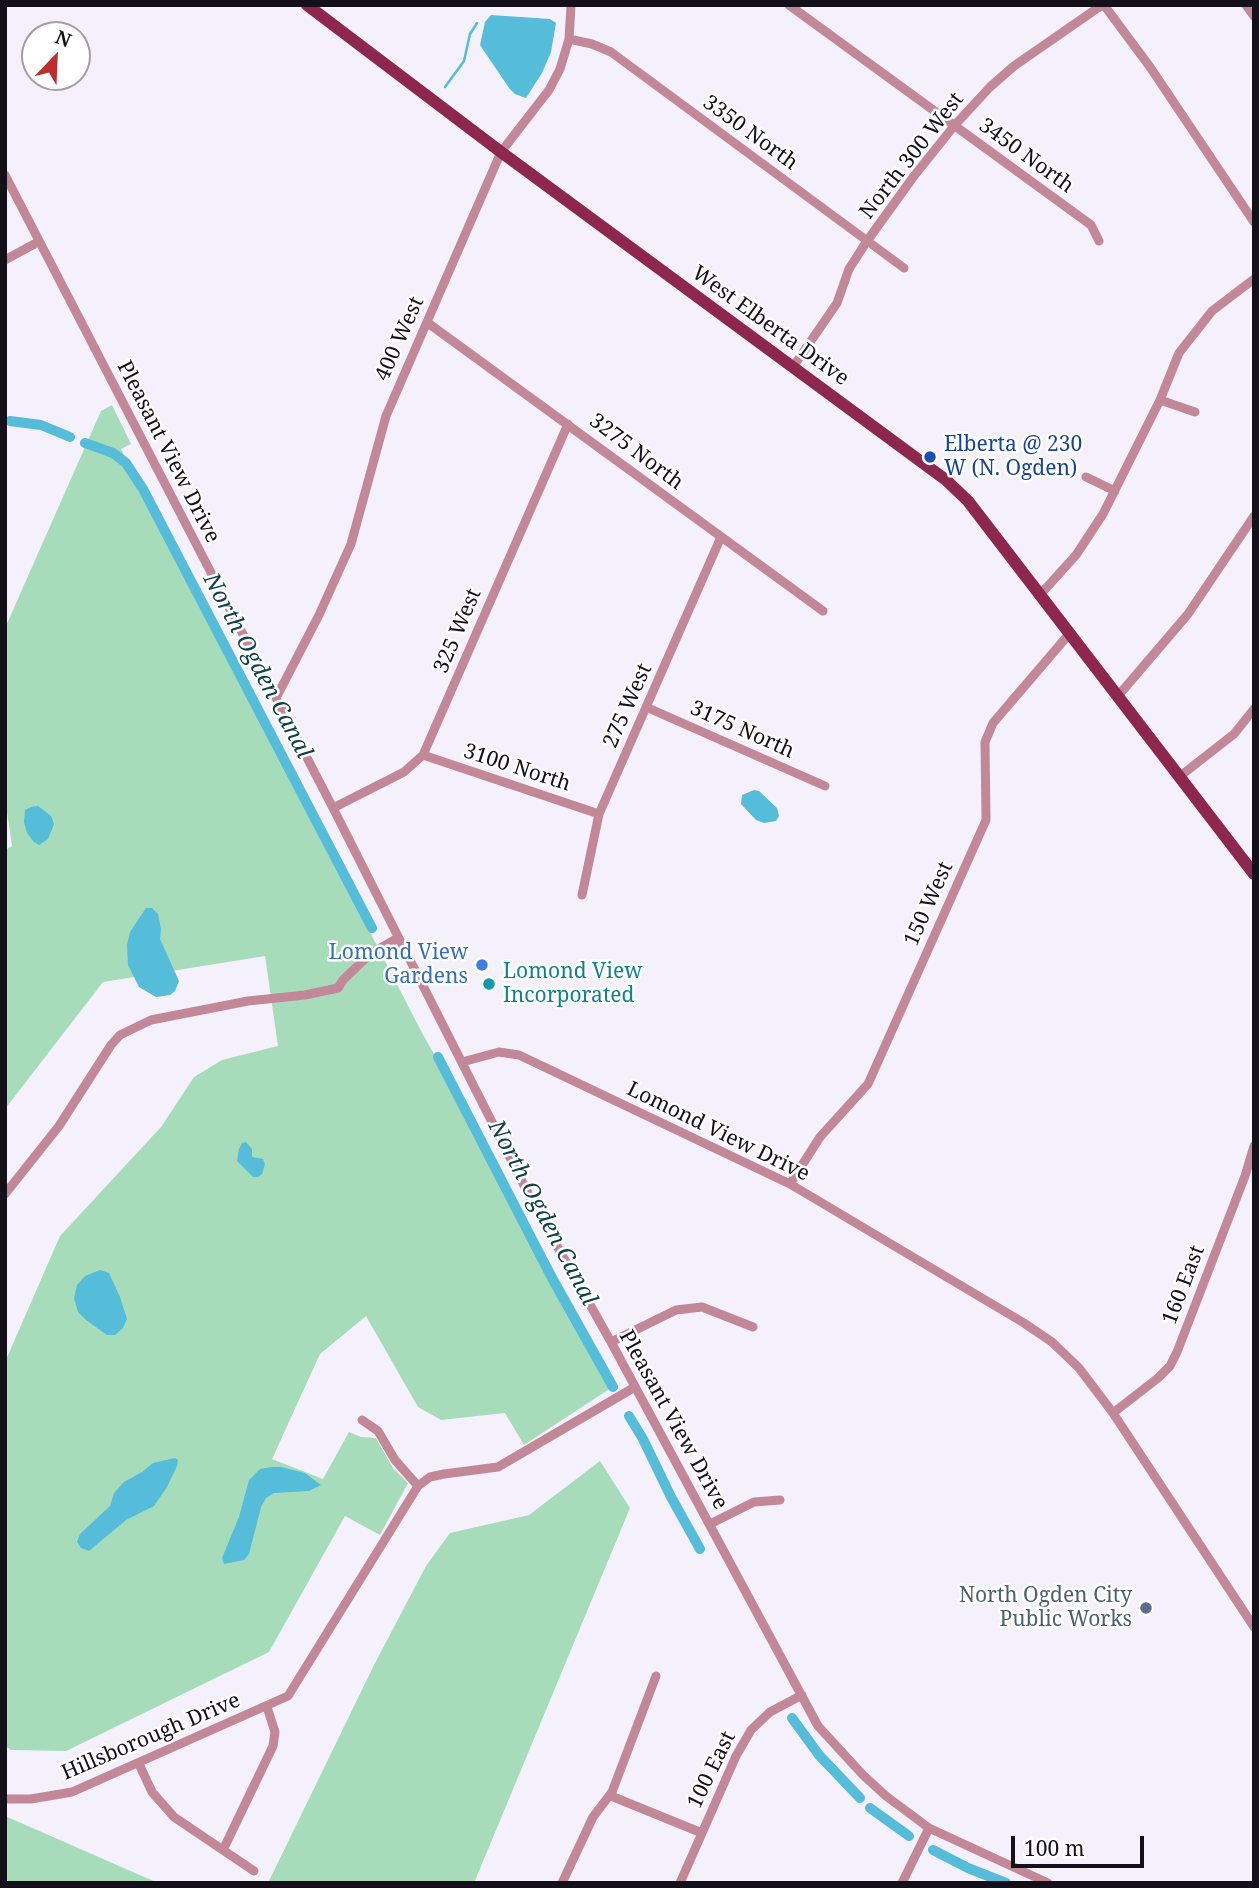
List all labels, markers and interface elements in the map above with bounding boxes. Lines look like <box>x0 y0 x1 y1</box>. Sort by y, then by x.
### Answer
north arrow <box>21 21 91 91</box>
text: N <box>51 24 75 53</box>
street label: North 300 West <box>855 88 969 224</box>
street label: 3350 North <box>698 90 802 176</box>
street label: 3450 North <box>974 113 1078 199</box>
street label: West Elberta Drive <box>687 261 853 391</box>
street label: 400 West <box>370 293 430 385</box>
street label: Pleasant View Drive <box>111 357 225 547</box>
street label: 3275 North <box>584 408 688 496</box>
place label: Elberta @ 230 W (N. Ogden) <box>944 432 1082 482</box>
marker: Elberta @ 230 W (N. Ogden) <box>922 449 938 465</box>
water label: North Ogden Canal <box>197 569 317 763</box>
street label: 325 West <box>429 585 487 677</box>
street label: 275 West <box>598 660 658 752</box>
street label: 3175 North <box>686 696 798 764</box>
street label: 3100 North <box>460 739 574 797</box>
street label: 150 West <box>899 858 959 950</box>
place label: Lomond View Gardens <box>329 940 468 990</box>
marker: Lomond View Gardens <box>474 957 490 973</box>
place label: Lomond View Incorporated <box>503 959 642 1009</box>
marker: Lomond View Incorporated <box>481 976 497 992</box>
street label: Lomond View Drive <box>623 1077 813 1187</box>
water label: North Ogden Canal <box>482 1116 602 1310</box>
street label: 160 East <box>1157 1242 1211 1328</box>
street label: Pleasant View Drive <box>613 1326 733 1514</box>
place label: North Ogden City Public Works <box>959 1583 1132 1633</box>
marker: North Ogden City Public Works <box>1138 1600 1154 1616</box>
street label: Hillsborough Drive <box>58 1688 244 1786</box>
street label: 100 East <box>683 1727 741 1813</box>
scale bar <box>1014 1822 1147 1866</box>
text: 100 m <box>1024 1834 1085 1862</box>

